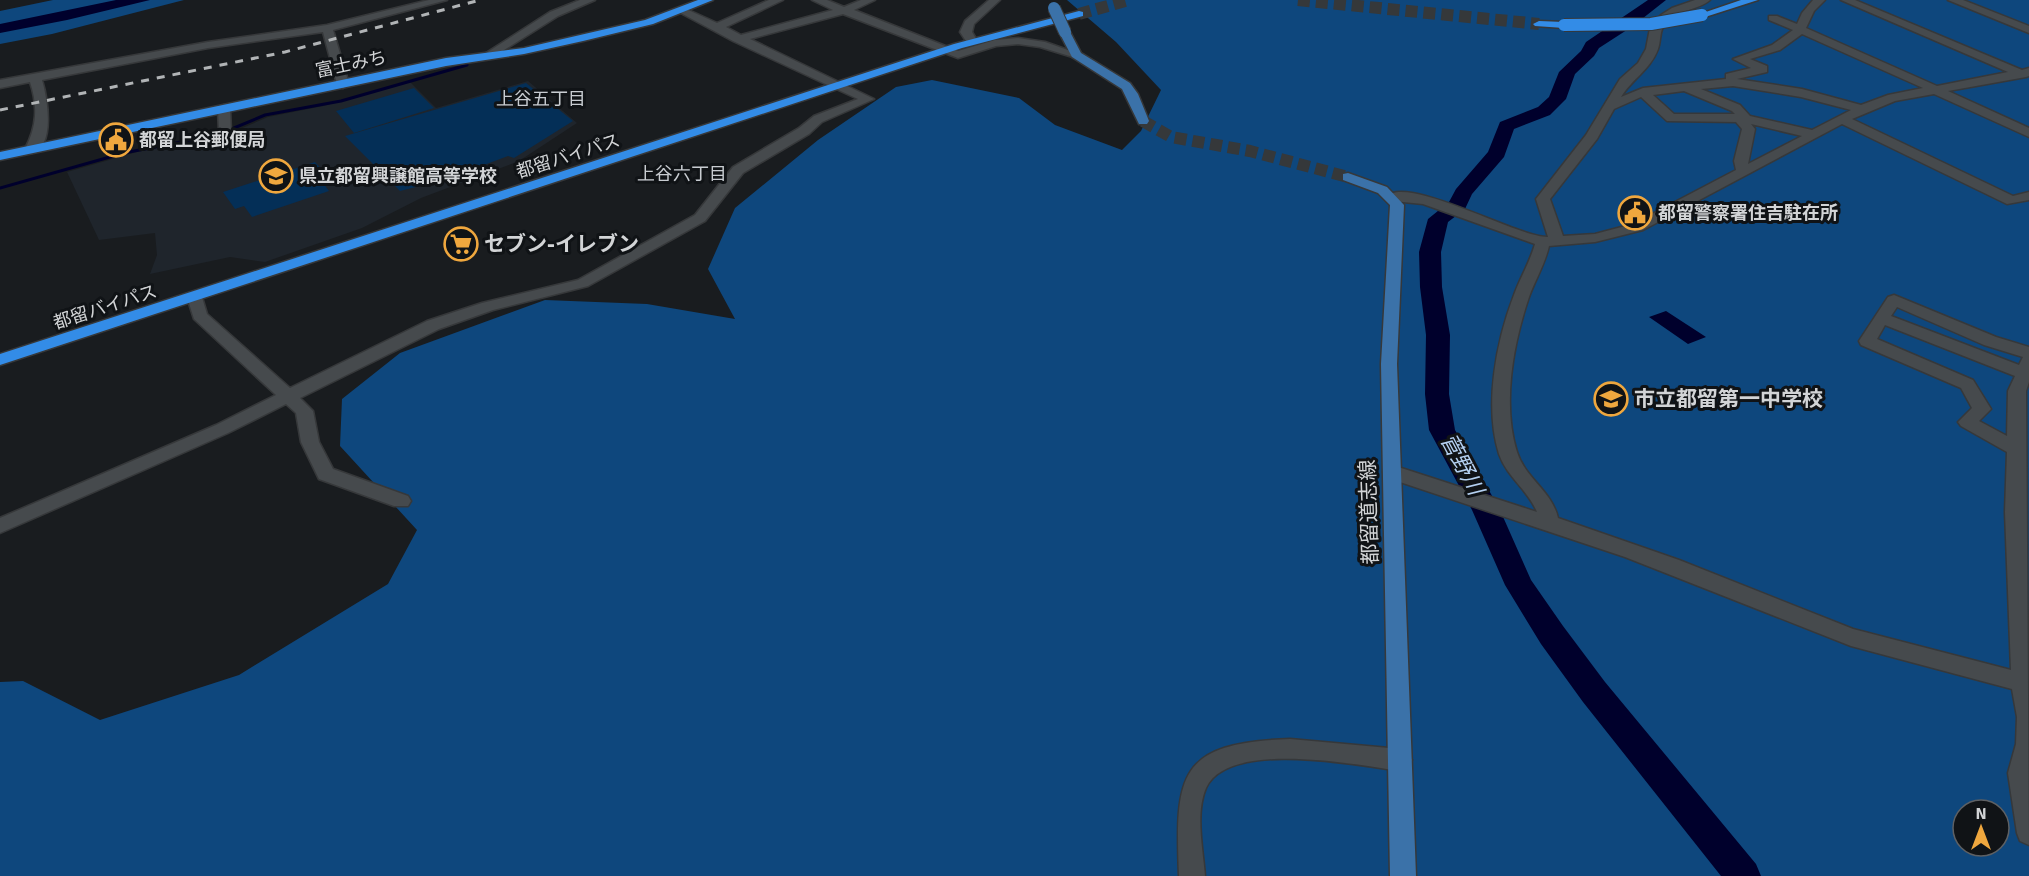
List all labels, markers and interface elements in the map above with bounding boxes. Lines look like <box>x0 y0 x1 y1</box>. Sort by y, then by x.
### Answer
street label: 富士みち <box>313 46 389 82</box>
district label: 上谷五丁目 <box>496 88 586 110</box>
public building icon: 都留上谷郵便局 <box>98 122 134 158</box>
place label: 都留上谷郵便局 <box>139 129 265 151</box>
street label: 都留バイパス <box>513 129 623 183</box>
school or university icon: 県立都留興譲館高等学校 <box>258 158 294 194</box>
district label: 上谷六丁目 <box>637 163 727 185</box>
place label: 県立都留興譲館高等学校 <box>299 165 497 187</box>
public building icon: 都留警察署住吉駐在所 <box>1617 195 1653 231</box>
place label: 都留警察署住吉駐在所 <box>1658 202 1838 224</box>
supermarket icon: セブン-イレブン <box>443 226 479 262</box>
place label: セブン-イレブン <box>484 231 639 257</box>
street label: 都留バイパス <box>50 280 160 334</box>
school or university icon: 市立都留第一中学校 <box>1593 381 1629 417</box>
place label: 市立都留第一中学校 <box>1634 386 1823 412</box>
water label: 菅野川 <box>1435 429 1490 501</box>
street label: 都留道志線 <box>1354 459 1384 565</box>
north arrow <box>1951 798 2011 858</box>
text: N <box>1975 804 1987 824</box>

